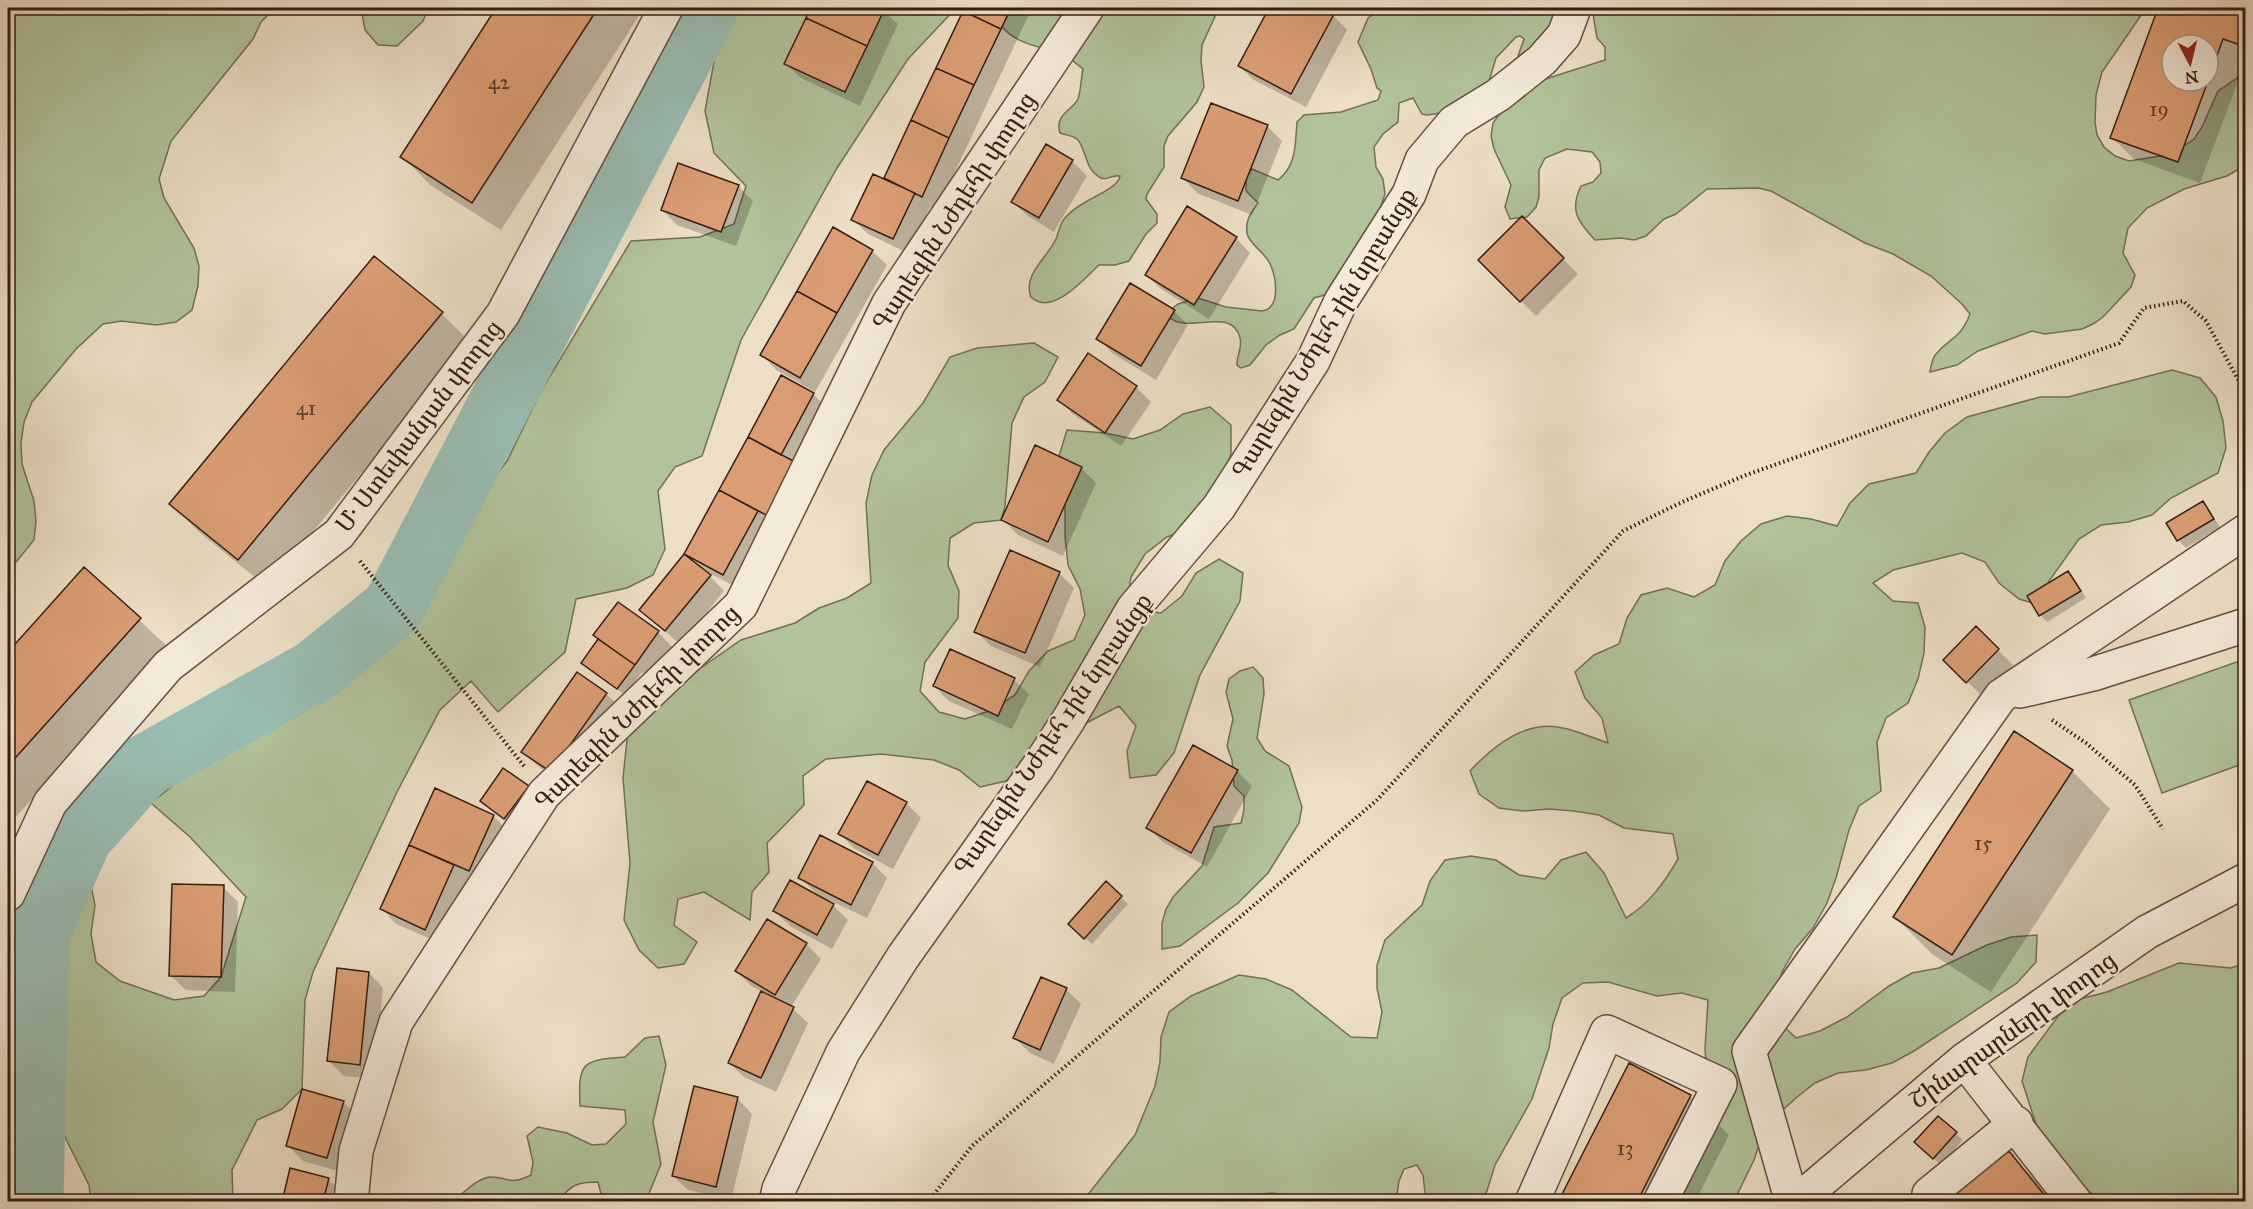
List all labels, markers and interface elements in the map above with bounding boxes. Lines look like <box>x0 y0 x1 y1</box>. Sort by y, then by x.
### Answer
north arrow <box>2160 33 2220 93</box>
text: N <box>2183 67 2200 88</box>
house number: 42 <box>488 69 511 95</box>
street label: Գարեգին Նժդեհի փողոց <box>866 86 1042 336</box>
house number: 19 <box>2149 96 2169 122</box>
street label: Գարեգին Նժդեհ 1ին նրբանցք <box>1225 182 1423 484</box>
street label: Մ․ Ստեփանյան փողոց <box>329 314 509 538</box>
house number: 41 <box>296 395 316 421</box>
street label: Գարեգին Նժդեհ 1ին նրբանցք <box>947 587 1159 881</box>
street label: Գարեգին Նժդեհի փողոց <box>528 598 746 816</box>
house number: 15 <box>1974 830 1992 856</box>
street label: Շինարարների փողոց <box>1904 945 2122 1115</box>
house number: 13 <box>1617 1135 1633 1161</box>

